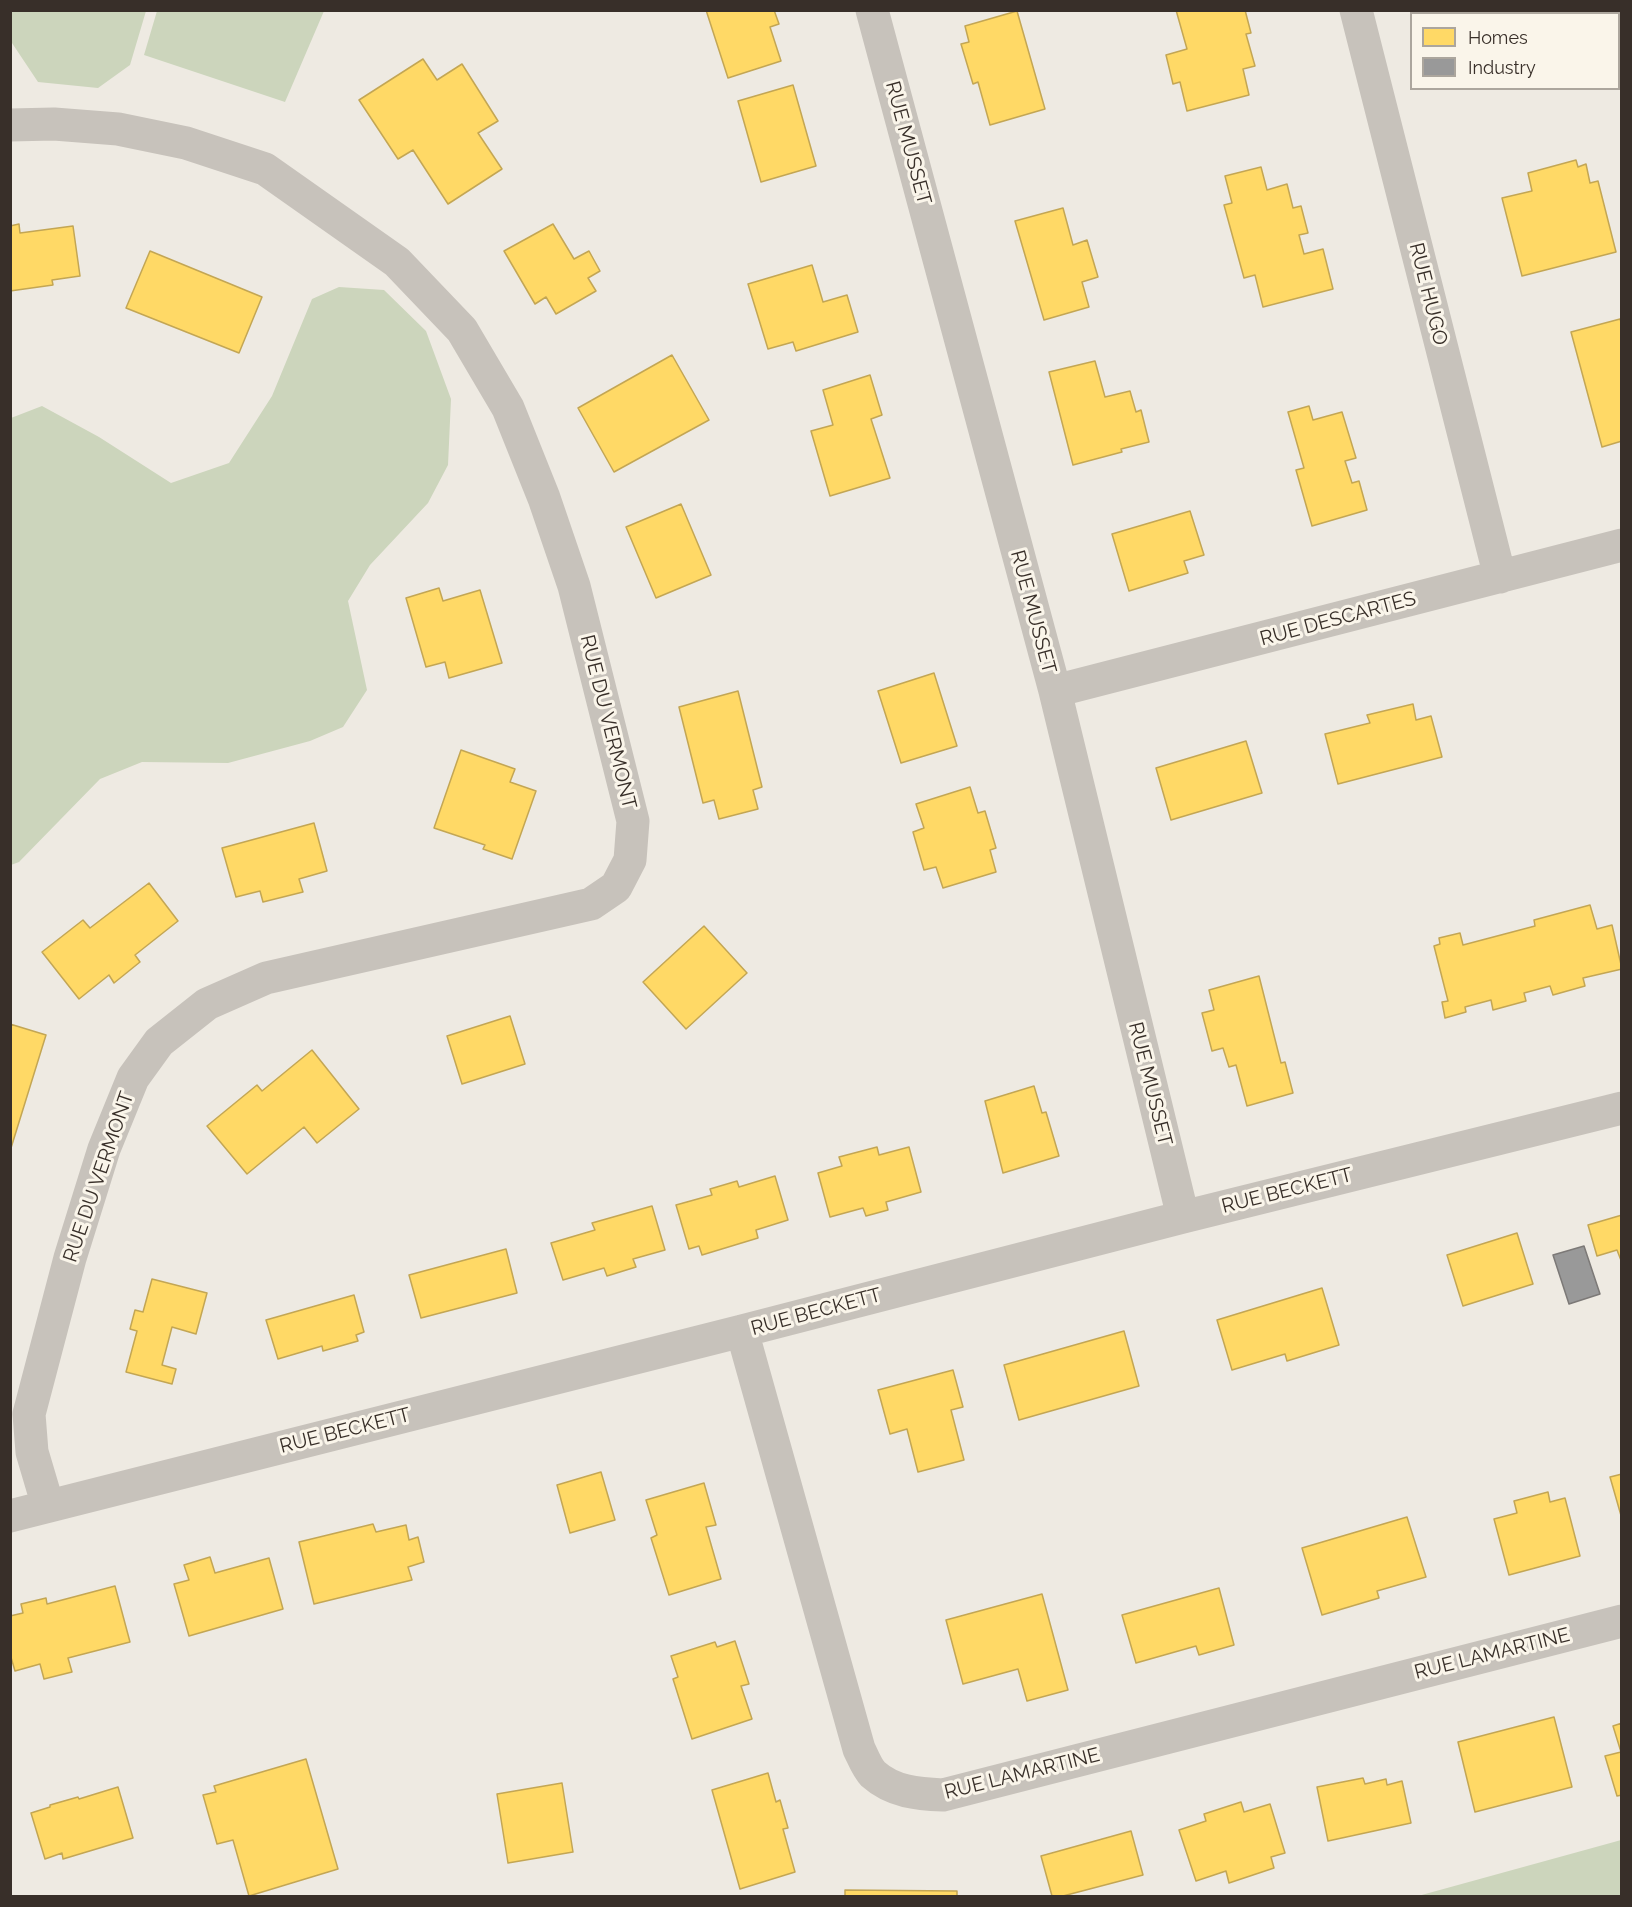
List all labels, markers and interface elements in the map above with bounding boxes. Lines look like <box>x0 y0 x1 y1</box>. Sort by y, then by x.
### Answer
legend <box>1410 12 1620 90</box>
text: Homes <box>1468 27 1528 48</box>
text: Industry <box>1468 57 1536 78</box>
street label: RUE MUSSET <box>880 79 936 207</box>
street label: RUE HUGO <box>1404 240 1452 348</box>
street label: RUE MUSSET <box>1005 548 1061 676</box>
street label: RUE DESCARTES <box>1257 587 1419 651</box>
street label: RUE DU VERMONT <box>575 632 641 812</box>
street label: RUE MUSSET <box>1123 1020 1177 1148</box>
street label: RUE DU VERMONT <box>59 1088 139 1266</box>
street label: RUE BECKETT <box>1219 1163 1355 1219</box>
street label: RUE BECKETT <box>748 1283 884 1341</box>
street label: RUE BECKETT <box>277 1403 413 1459</box>
street label: RUE LAMARTINE <box>1412 1623 1572 1685</box>
street label: RUE LAMARTINE <box>942 1743 1102 1805</box>

